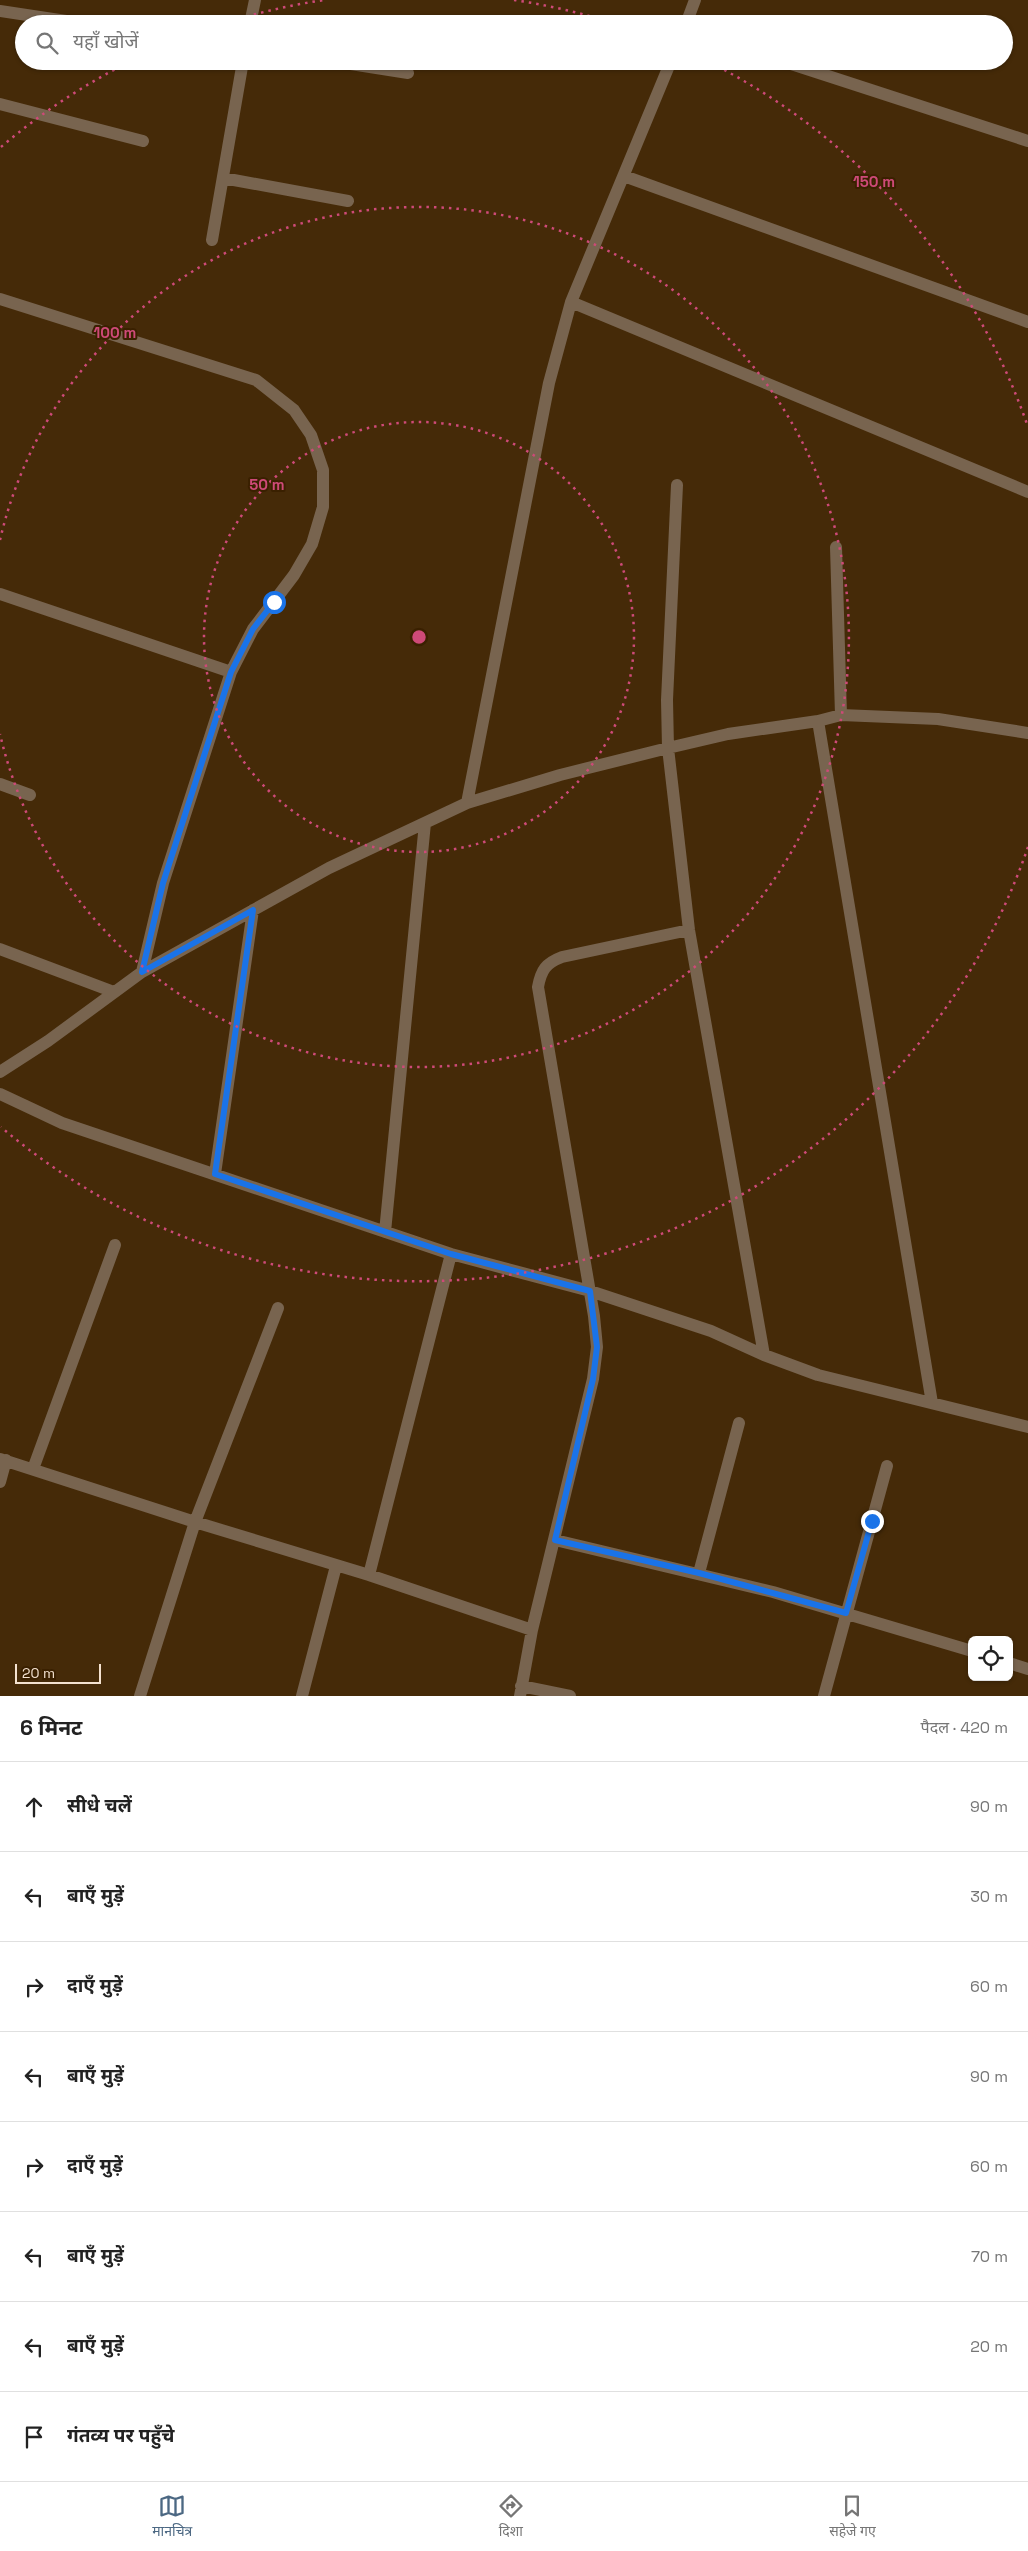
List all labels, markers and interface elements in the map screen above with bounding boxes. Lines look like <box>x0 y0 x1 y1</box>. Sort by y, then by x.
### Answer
search box <box>15 15 1013 70</box>
icon: search <box>33 29 61 57</box>
text: यहाँ खोजें <box>73 29 138 54</box>
text: 150 m <box>853 172 895 191</box>
text: 100 m <box>94 323 136 342</box>
text: 50 m <box>249 475 285 494</box>
route start <box>263 591 286 614</box>
centre of rings <box>410 628 428 646</box>
route end <box>861 1510 884 1533</box>
map controls <box>968 1636 1013 1681</box>
button: locate <box>968 1636 1013 1681</box>
scale bar <box>15 1661 101 1684</box>
text: 20 m <box>22 1664 55 1682</box>
text: 6 मिनट <box>20 1714 82 1741</box>
text: पैदल · 420 m <box>921 1717 1008 1738</box>
icon: ahead <box>20 1793 48 1821</box>
text: सीधे चलें <box>67 1793 132 1818</box>
text: 90 m <box>970 1796 1008 1817</box>
icon: left <box>20 1883 48 1911</box>
text: बाएँ मुड़ें <box>67 1883 124 1908</box>
text: 30 m <box>970 1886 1008 1907</box>
icon: right <box>20 1973 48 2001</box>
text: दाएँ मुड़ें <box>67 1973 123 1998</box>
text: 60 m <box>970 1976 1008 1997</box>
icon: left <box>20 2063 48 2091</box>
text: बाएँ मुड़ें <box>67 2063 124 2088</box>
text: 90 m <box>970 2066 1008 2087</box>
icon: right <box>20 2153 48 2181</box>
text: दाएँ मुड़ें <box>67 2153 123 2178</box>
text: 60 m <box>970 2156 1008 2177</box>
icon: left <box>20 2243 48 2271</box>
text: बाएँ मुड़ें <box>67 2243 124 2268</box>
text: 70 m <box>971 2246 1008 2267</box>
icon: left <box>20 2333 48 2361</box>
text: बाएँ मुड़ें <box>67 2333 124 2358</box>
text: 20 m <box>970 2336 1008 2357</box>
icon: arrive <box>20 2423 48 2451</box>
text: गंतव्य पर पहुँचे <box>67 2423 174 2448</box>
tab: मानचित्र <box>152 2492 192 2542</box>
tab: दिशा <box>497 2492 525 2542</box>
tab: सहेजे गए <box>829 2492 876 2542</box>

